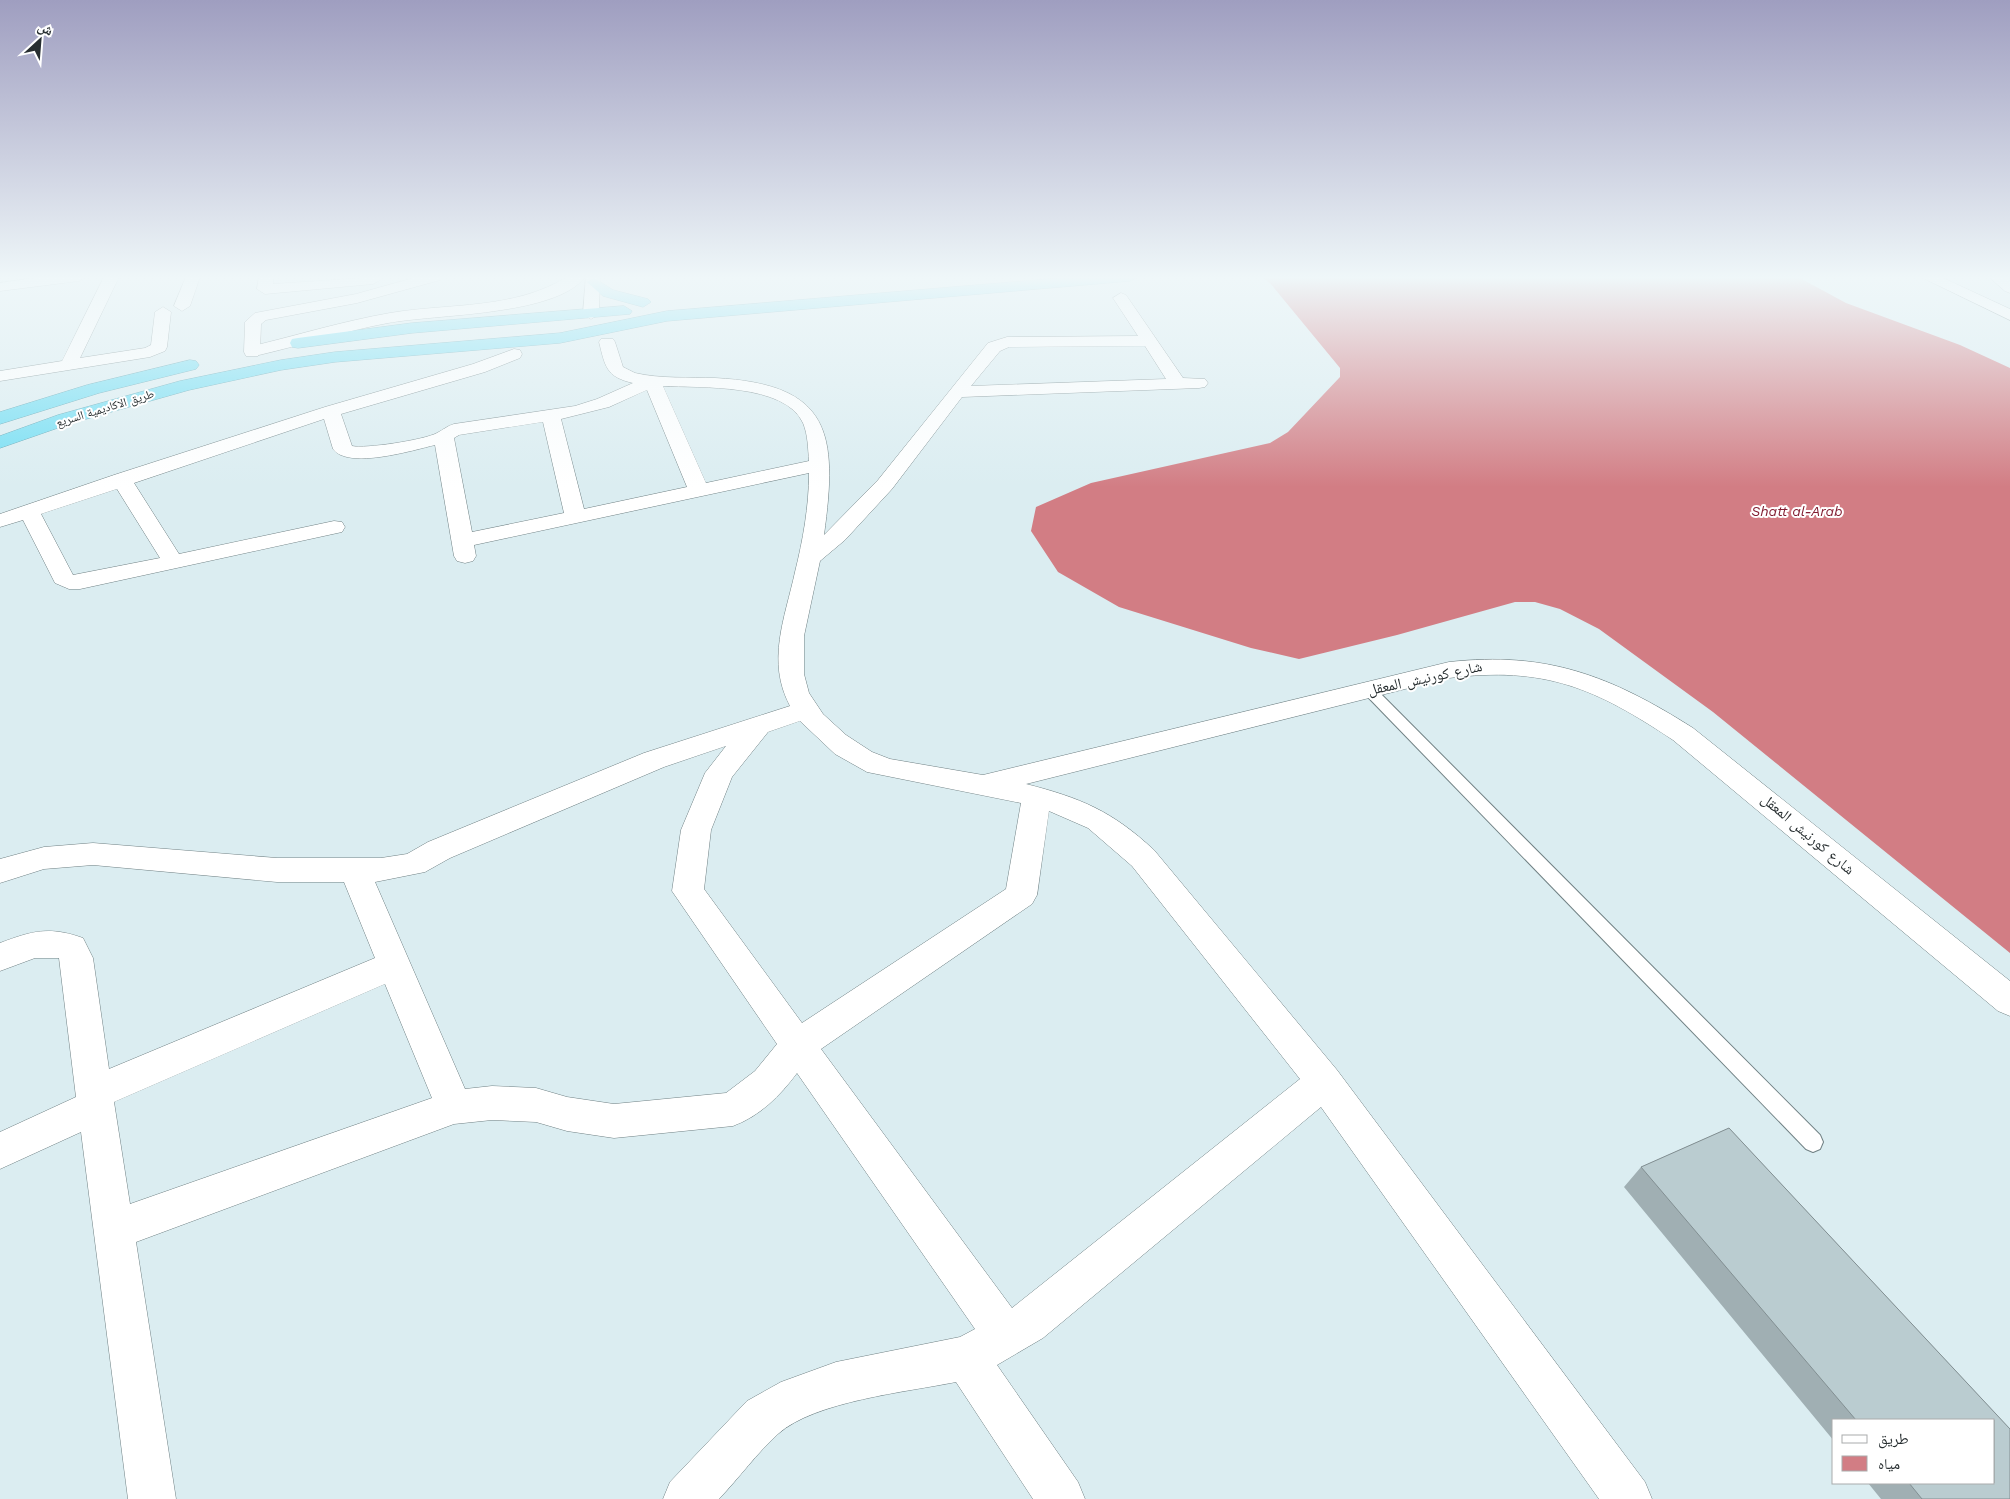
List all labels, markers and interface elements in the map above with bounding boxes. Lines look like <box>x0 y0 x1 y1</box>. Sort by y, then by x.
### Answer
north arrow <box>15 15 65 65</box>
text: ش <box>35 18 56 40</box>
street label: طريق الاكاديمية السريع <box>54 386 156 430</box>
water label: Shatt al-Arab <box>1751 503 1843 519</box>
street label: شارع كورنيش المعقل <box>1366 657 1484 700</box>
street label: شارع كورنيش المعقل <box>1757 790 1858 879</box>
legend <box>1832 1419 1995 1484</box>
text: طريق <box>1878 1430 1909 1449</box>
text: مياه <box>1878 1455 1900 1473</box>

